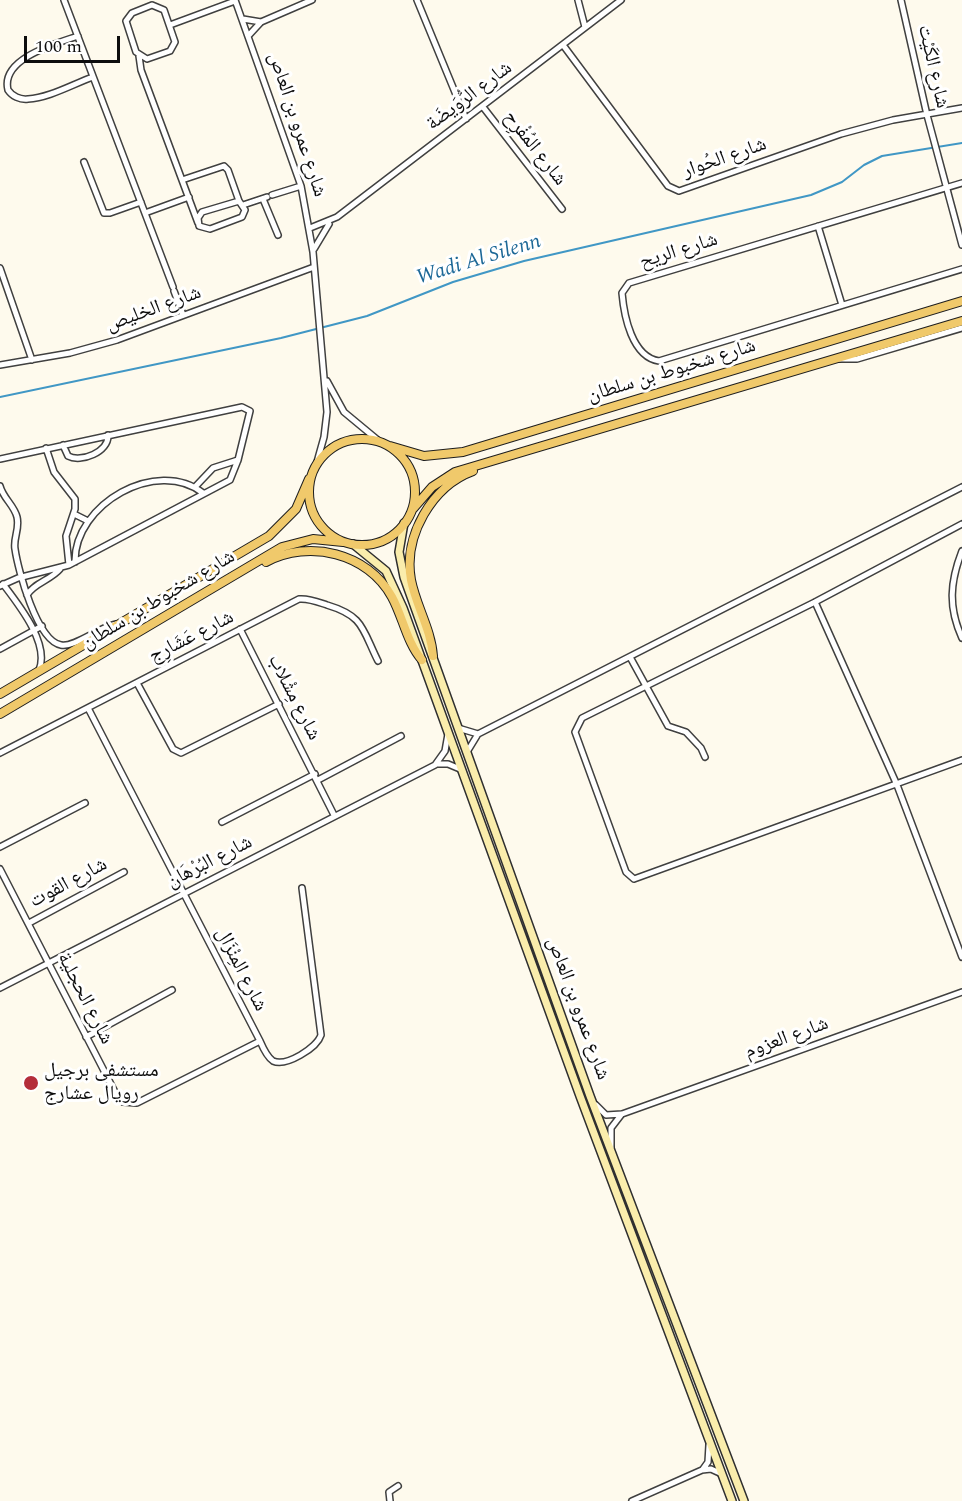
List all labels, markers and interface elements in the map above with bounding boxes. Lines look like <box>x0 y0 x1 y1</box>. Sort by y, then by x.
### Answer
street label: شارع الكَيْت <box>911 23 953 111</box>
scale bar <box>27 24 123 62</box>
text: 100 m <box>35 33 82 60</box>
street label: شارع عمرو بن العاص <box>261 50 331 200</box>
street label: شارع الرُّوَيضَة <box>422 57 518 137</box>
street label: شارع المُفْرِح <box>497 107 571 191</box>
street label: شارع الحُوار <box>680 133 770 185</box>
street label: شارع الريح <box>637 229 721 275</box>
water label: Wadi Al Silenn <box>414 230 544 292</box>
street label: شارع الخليص <box>103 282 205 338</box>
street label: شارع شخبوط بن سلطان <box>585 335 759 409</box>
street label: شارع شخبوط بن سلطان <box>78 546 240 656</box>
street label: شارع عَشَارِج <box>146 606 238 670</box>
street label: شارع مِشْلاب <box>261 651 325 745</box>
street label: شارع البُرْهَان <box>163 831 257 895</box>
street label: شارع القوت <box>26 854 112 914</box>
street label: شارع المِنْزَال <box>209 924 271 1016</box>
street label: شارع عمرو بن العاص <box>540 934 614 1084</box>
street label: شارع الحجلية <box>51 949 117 1049</box>
street label: شارع العزوم <box>742 1013 832 1065</box>
place label: مستشفى برجيل رويال عشارج <box>44 1060 159 1107</box>
marker: مستشفى برجيل رويال عشارج <box>22 1074 40 1092</box>

